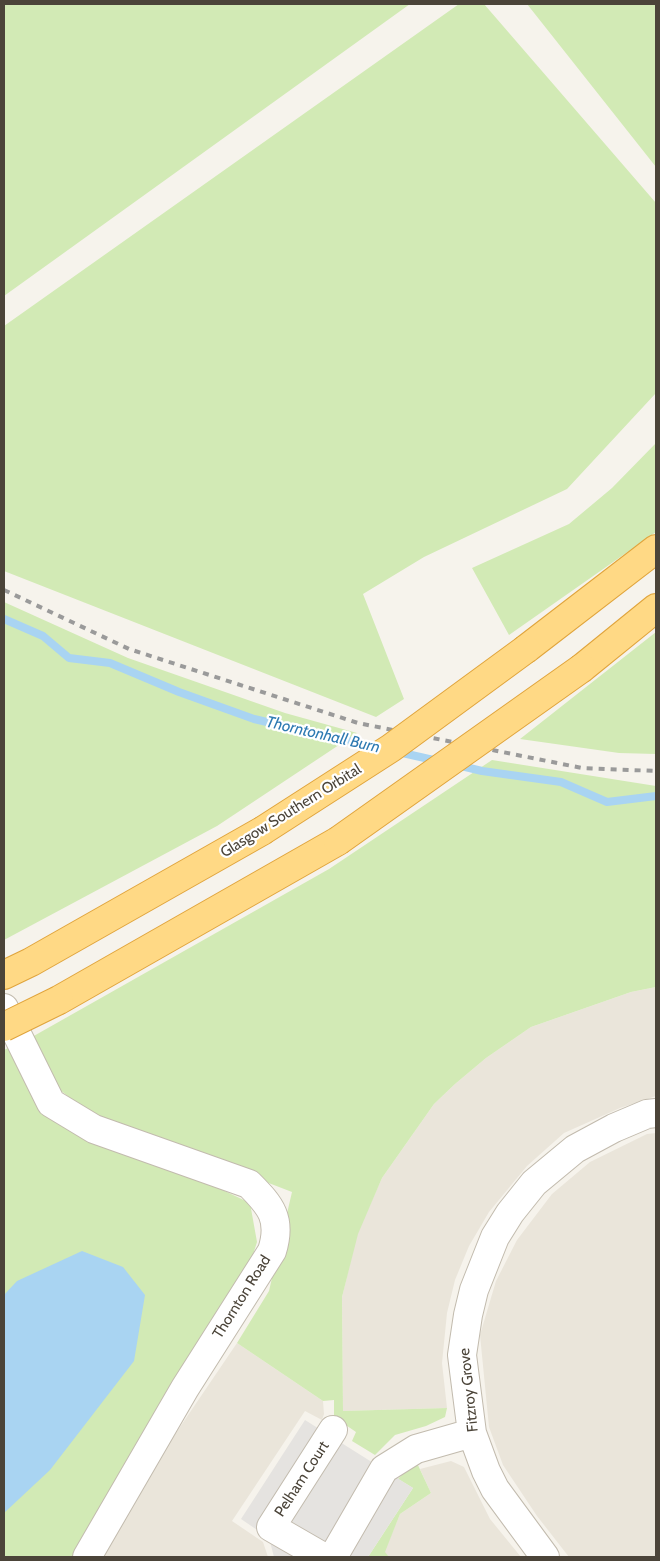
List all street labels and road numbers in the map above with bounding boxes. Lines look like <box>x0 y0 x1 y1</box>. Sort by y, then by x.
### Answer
street label: Glasgow Southern Orbital <box>217 760 365 862</box>
street label: Thornton Road <box>209 1252 275 1342</box>
street label: Fitzroy Grove <box>456 1347 482 1433</box>
street label: Pelham Court <box>271 1438 333 1520</box>

